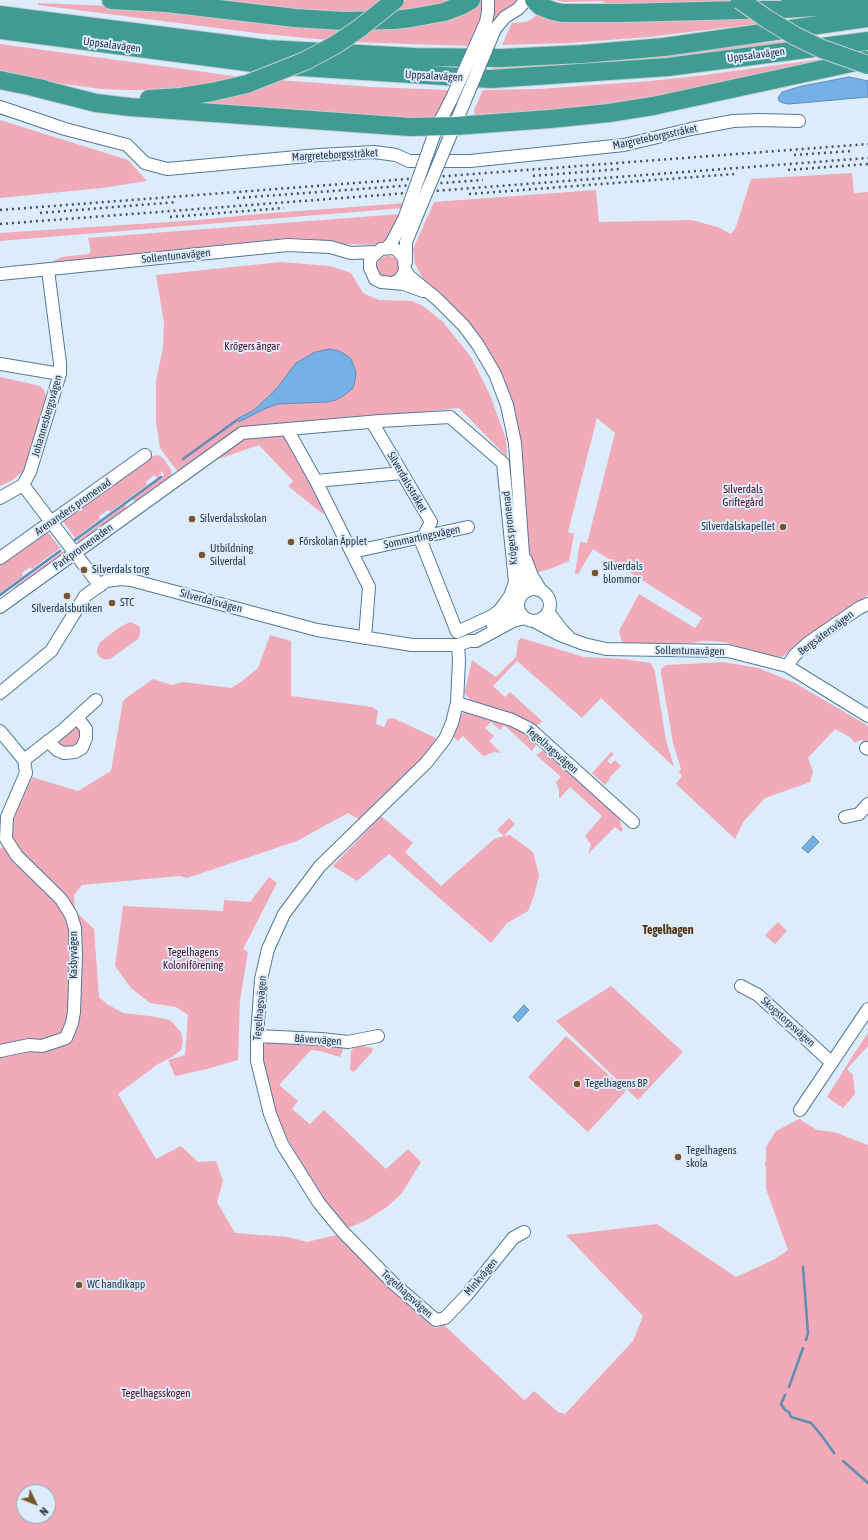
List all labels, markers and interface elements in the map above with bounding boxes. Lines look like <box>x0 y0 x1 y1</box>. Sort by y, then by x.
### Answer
street label: Uppsalavägen <box>82 34 142 56</box>
street label: Uppsalavägen <box>726 45 786 65</box>
street label: Uppsalavägen <box>405 68 463 84</box>
street label: Margreteborgsstråket <box>611 122 699 152</box>
street label: Margreteborgsstråket <box>292 146 378 164</box>
street label: Sollentunavägen <box>141 246 211 266</box>
park label: Krögers ängar <box>224 340 280 354</box>
street label: Johannesbergsvägen <box>29 373 65 459</box>
street label: Silverdalsstråket <box>384 449 430 515</box>
street label: Arenanders promenad <box>32 476 114 538</box>
park label: Silverdals Griftegård <box>723 483 763 509</box>
street label: Krögers promenad <box>500 490 520 566</box>
place label: Silverdalsskolan <box>200 512 267 526</box>
marker: Silverdalsskolan <box>187 514 197 524</box>
place label: Silverdalskapellet <box>701 520 775 534</box>
street label: Parkpromenaden <box>50 521 116 573</box>
street label: Sommartingsvägen <box>383 522 461 552</box>
marker: Silverdalskapellet <box>778 522 788 532</box>
place label: Förskolan Äpplet <box>299 535 367 549</box>
marker: Förskolan Äpplet <box>286 537 296 547</box>
place label: Utbildning Silverdal <box>210 542 253 568</box>
marker: Utbildning Silverdal <box>197 550 207 560</box>
place label: Silverdals blommor <box>603 560 643 586</box>
place label: Silverdals torg <box>92 563 149 577</box>
marker: Silverdals torg <box>79 565 89 575</box>
marker: Silverdals blommor <box>590 568 600 578</box>
street label: Silverdalsvägen <box>178 586 244 616</box>
marker: Silverdalsbutiken <box>62 591 72 601</box>
place label: STC <box>120 596 134 610</box>
marker: STC <box>107 598 117 608</box>
place label: Silverdalsbutiken <box>32 602 102 616</box>
street label: Bergsätersvägen <box>796 608 856 658</box>
street label: Sollentunavägen <box>655 644 725 658</box>
street label: Tegelhagsvägen <box>523 724 581 776</box>
district label: Tegelhagen <box>642 923 694 937</box>
street label: Kasbyvägen <box>67 931 81 979</box>
park label: Tegelhagens Koloniförening <box>163 946 223 972</box>
street label: Tegelhagsvägen <box>251 975 269 1041</box>
street label: Skogstorpsvägen <box>758 994 818 1050</box>
street label: Bävervägen <box>294 1032 342 1048</box>
place label: Tegelhagens BP <box>585 1077 648 1091</box>
marker: Tegelhagens BP <box>572 1079 582 1089</box>
place label: Tegelhagens skola <box>686 1144 737 1170</box>
marker: Tegelhagens skola <box>673 1152 683 1162</box>
street label: Minkvägen <box>462 1256 500 1298</box>
street label: Tegelhagsvägen <box>378 1267 436 1321</box>
place label: WC handikapp <box>87 1278 145 1292</box>
marker: WC handikapp <box>74 1280 84 1290</box>
park label: Tegelhagsskogen <box>121 1387 191 1401</box>
north arrow <box>16 1484 56 1524</box>
text: N <box>37 1505 51 1518</box>

